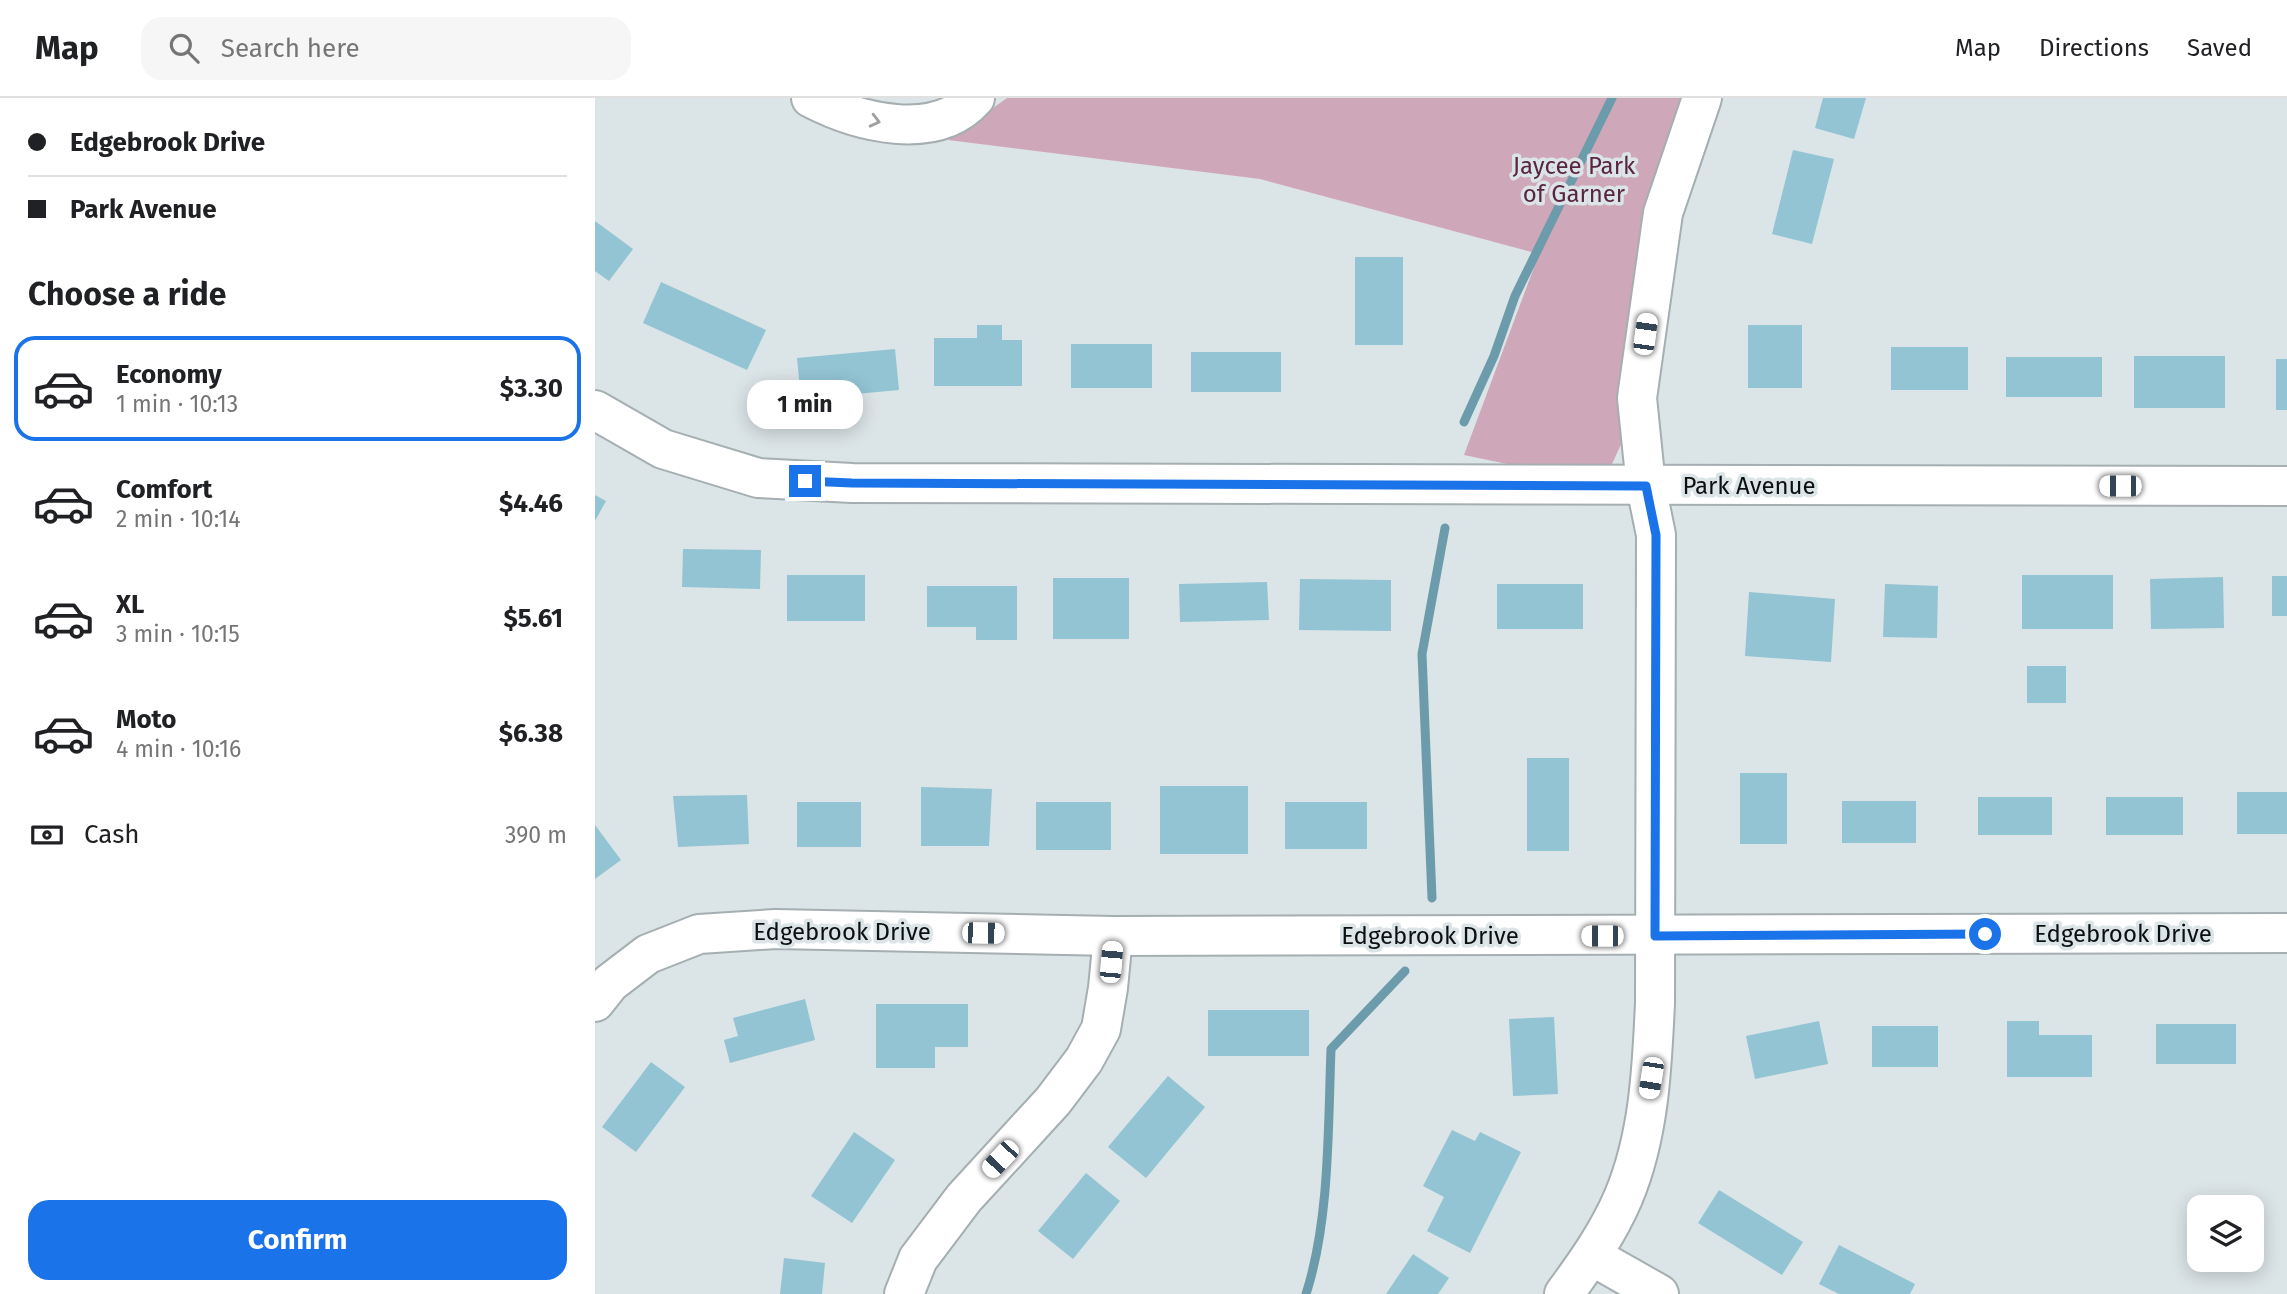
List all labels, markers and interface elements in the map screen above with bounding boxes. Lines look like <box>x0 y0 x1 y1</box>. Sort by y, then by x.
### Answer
search box <box>141 17 631 80</box>
text: Map <box>35 28 99 68</box>
icon: search <box>165 29 203 67</box>
text: Search here <box>221 33 360 64</box>
text: Map <box>1955 34 2001 62</box>
text: Directions <box>2039 34 2149 62</box>
text: Saved <box>2187 34 2252 62</box>
one-way arrow <box>868 113 880 127</box>
text: Edgebrook Drive <box>70 127 265 158</box>
park label: Jaycee Park of Garner <box>1513 152 1636 208</box>
text: Park Avenue <box>70 194 216 225</box>
text: Choose a ride <box>28 275 226 313</box>
car <box>1632 312 1659 356</box>
icon: car <box>32 357 95 420</box>
text: Economy <box>116 359 222 390</box>
text: $3.30 <box>500 373 563 404</box>
callout: 1 min <box>747 380 863 428</box>
text: 1 min · 10:13 <box>116 390 238 418</box>
text: 1 min <box>777 390 833 418</box>
route end <box>789 465 821 497</box>
icon: car <box>32 472 95 535</box>
street label: Park Avenue <box>1682 472 1816 500</box>
text: Comfort <box>116 474 212 505</box>
car <box>2100 476 2142 497</box>
text: $4.46 <box>499 488 563 519</box>
text: 2 min · 10:14 <box>116 505 240 533</box>
icon: car <box>32 587 95 650</box>
text: XL <box>116 589 144 620</box>
text: $5.61 <box>504 603 563 634</box>
text: 3 min · 10:15 <box>116 620 240 648</box>
icon: car <box>32 702 95 765</box>
text: Moto <box>116 704 176 735</box>
text: $6.38 <box>499 718 563 749</box>
text: 4 min · 10:16 <box>116 735 241 763</box>
icon: cash <box>28 816 66 854</box>
text: Cash <box>84 819 140 850</box>
text: 390 m <box>505 821 567 849</box>
street label: Edgebrook Drive <box>753 918 931 946</box>
route start <box>1969 918 2001 950</box>
street label: Edgebrook Drive <box>2034 920 2212 948</box>
car <box>962 922 1005 944</box>
street label: Edgebrook Drive <box>1341 922 1519 950</box>
car <box>1582 926 1624 947</box>
car <box>1099 940 1124 984</box>
car <box>1638 1056 1665 1100</box>
car <box>978 1136 1023 1182</box>
map controls <box>2187 1195 2264 1272</box>
button: layers <box>2187 1195 2264 1272</box>
button: Confirm <box>28 1200 567 1280</box>

